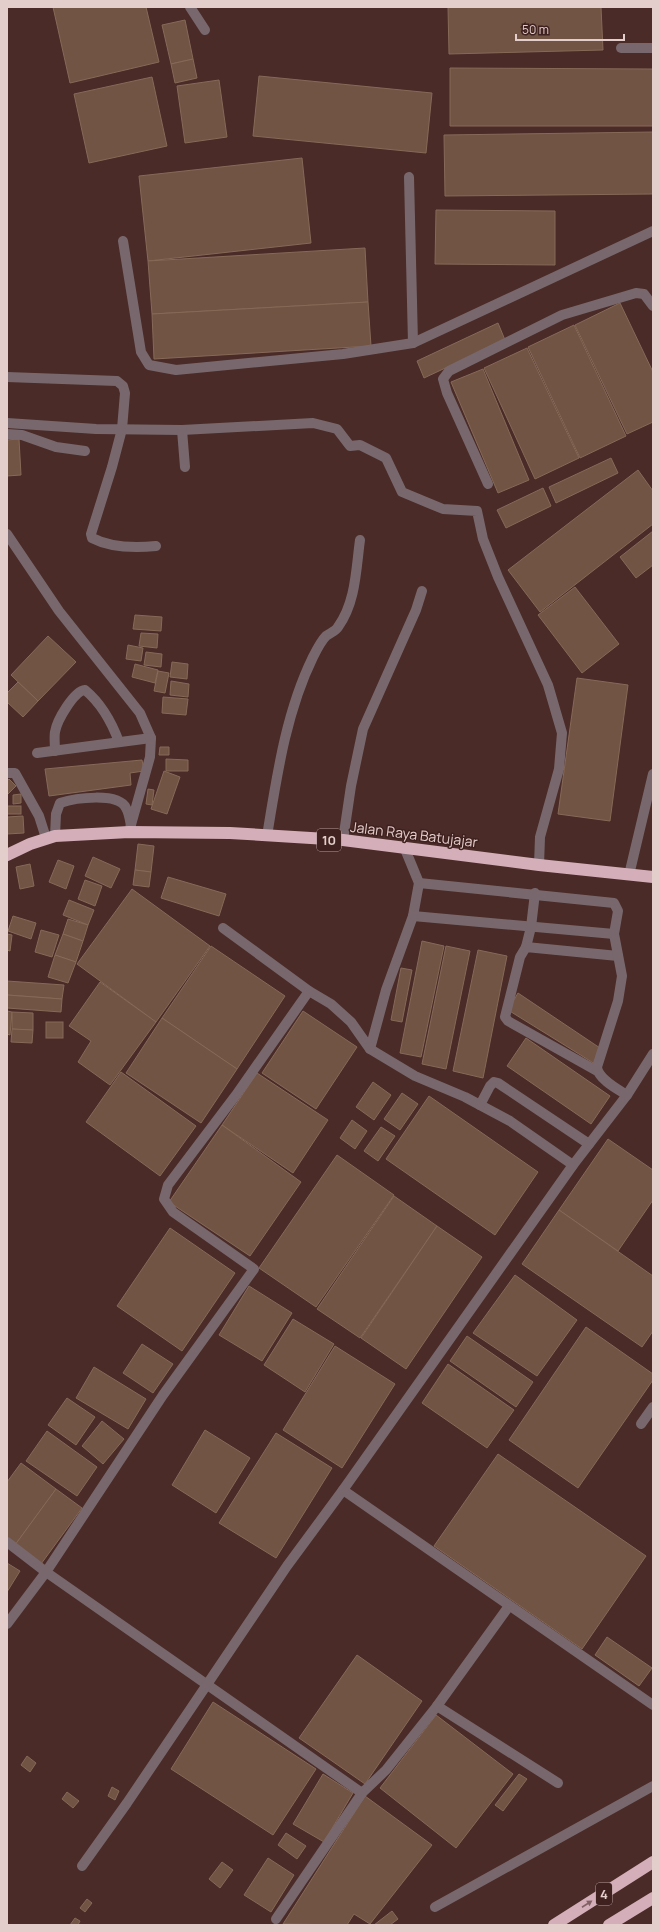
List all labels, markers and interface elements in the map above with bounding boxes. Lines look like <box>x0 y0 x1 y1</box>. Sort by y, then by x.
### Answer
scale bar <box>516 16 624 42</box>
text: 50 m <box>522 21 549 38</box>
street label: Jalan Raya Batujajar <box>349 817 479 851</box>
road number: 10 <box>317 829 341 851</box>
road number: 4 <box>596 1883 612 1905</box>
one-way arrow <box>582 1900 592 1908</box>

